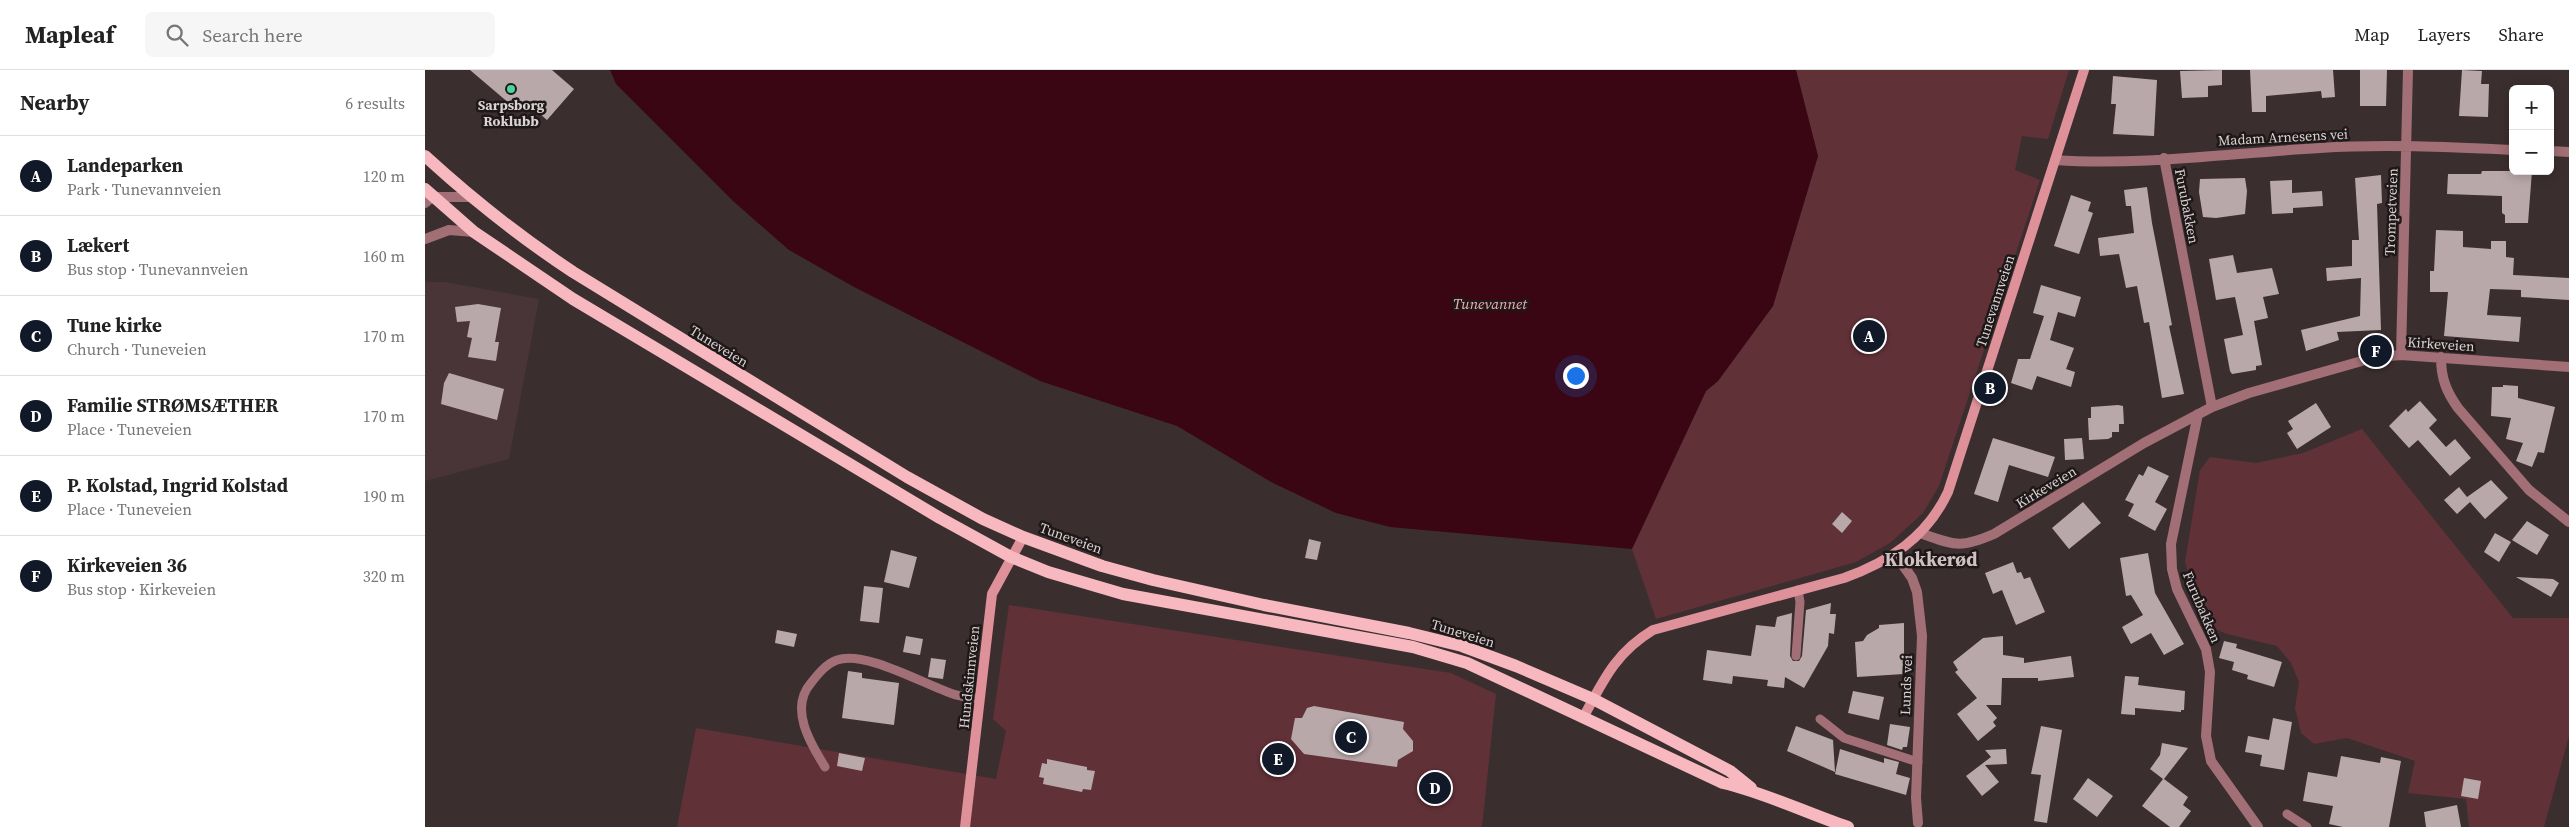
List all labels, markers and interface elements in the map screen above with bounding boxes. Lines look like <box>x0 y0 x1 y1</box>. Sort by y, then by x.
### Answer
search box <box>145 12 495 57</box>
text: Mapleaf <box>25 18 115 51</box>
icon: search <box>163 21 191 49</box>
text: Search here <box>203 22 303 48</box>
text: Map <box>2354 22 2389 47</box>
text: Layers <box>2417 22 2470 47</box>
text: Share <box>2498 22 2544 47</box>
marker: Sarpsborg Roklubb <box>505 83 517 95</box>
map controls <box>2509 85 2554 175</box>
button: + <box>2509 85 2554 130</box>
text: Nearby <box>20 88 90 117</box>
text: 6 results <box>345 92 405 114</box>
place label: Sarpsborg Roklubb <box>478 95 545 131</box>
street label: Madam Arnesens vei <box>2217 124 2349 150</box>
button: − <box>2509 130 2554 175</box>
text: Landeparken <box>67 152 183 178</box>
text: A <box>31 165 41 187</box>
text: 120 m <box>363 165 405 187</box>
street label: Furubakken <box>2170 167 2204 246</box>
street label: Trompetveien <box>2379 167 2403 256</box>
text: Park · Tunevannveien <box>67 178 221 200</box>
text: Lækert <box>67 232 129 258</box>
text: B <box>31 245 41 267</box>
text: 160 m <box>363 245 405 267</box>
street label: Tunevannveien <box>1971 252 2019 350</box>
text: Bus stop · Tunevannveien <box>67 258 248 280</box>
water label: Tunevannet <box>1453 293 1528 314</box>
text: Tune kirke <box>67 312 162 338</box>
pin: A <box>1853 317 1885 355</box>
street label: Tuneveien <box>686 320 753 372</box>
text: C <box>31 325 41 347</box>
text: 170 m <box>363 325 405 347</box>
pin: F <box>2360 332 2392 370</box>
street label: Kirkeveien <box>2407 332 2476 356</box>
text: Church · Tuneveien <box>67 338 207 360</box>
your location <box>1563 363 1589 389</box>
pin: B <box>1974 369 2006 407</box>
text: Familie STRØMSÆTHER <box>67 392 278 418</box>
text: D <box>30 405 42 427</box>
text: 170 m <box>363 405 405 427</box>
text: Place · Tuneveien <box>67 418 192 440</box>
street label: Kirkeveien <box>2012 461 2080 513</box>
text: P. Kolstad, Ingrid Kolstad <box>67 472 288 498</box>
text: E <box>31 485 41 507</box>
text: 190 m <box>363 485 405 507</box>
text: Place · Tuneveien <box>67 498 192 520</box>
street label: Tuneveien <box>1037 517 1106 559</box>
district label: Klokkerød <box>1885 546 1977 572</box>
text: Kirkeveien 36 <box>67 552 187 578</box>
text: F <box>31 565 41 587</box>
text: 320 m <box>363 565 405 587</box>
street label: Furubakken <box>2178 568 2226 646</box>
text: Bus stop · Kirkeveien <box>67 578 216 600</box>
street label: Tuneveien <box>1429 614 1498 652</box>
street label: Hundskinnveien <box>954 624 984 729</box>
street label: Lunds vei <box>1895 655 1917 715</box>
pin: C <box>1335 718 1367 756</box>
pin: E <box>1262 740 1294 778</box>
pin: D <box>1419 769 1451 807</box>

